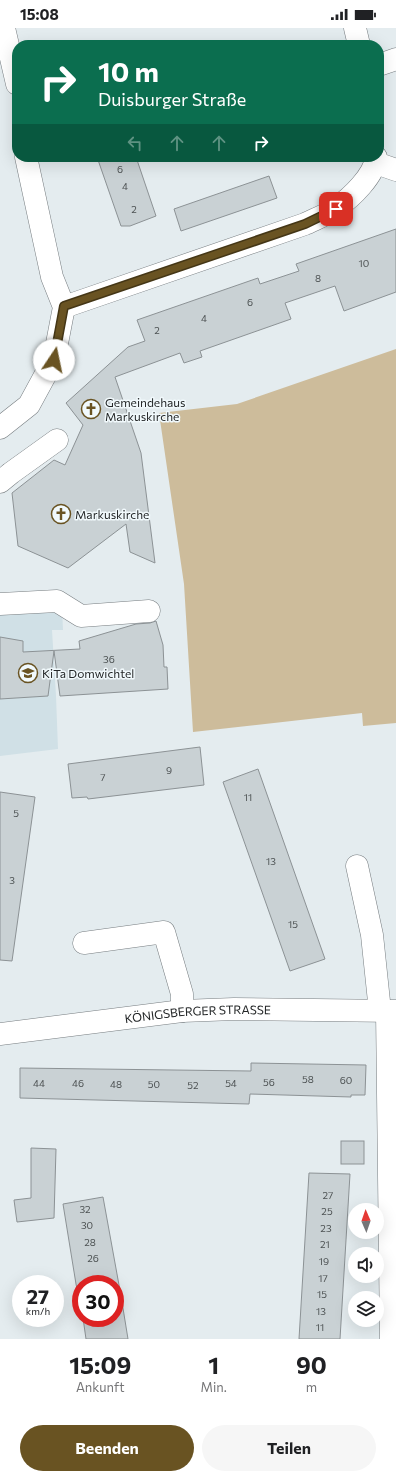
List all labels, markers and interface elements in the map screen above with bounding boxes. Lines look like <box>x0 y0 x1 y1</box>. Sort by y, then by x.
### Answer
text: 15:08 <box>20 5 59 23</box>
text: 10 m <box>98 54 159 88</box>
icon: right <box>32 56 84 108</box>
text: Duisburger Straße <box>98 88 246 110</box>
icon: left <box>124 132 146 154</box>
icon: ahead <box>166 132 188 154</box>
icon: ahead <box>208 132 230 154</box>
icon: right <box>250 132 272 154</box>
house number: 6 <box>117 163 123 175</box>
house number: 4 <box>122 180 128 192</box>
pin <box>319 192 353 226</box>
icon: arrive <box>325 198 347 220</box>
house number: 2 <box>131 203 137 215</box>
house number: 10 <box>359 257 369 269</box>
house number: 8 <box>315 272 321 284</box>
house number: 6 <box>247 296 253 308</box>
house number: 4 <box>201 312 207 324</box>
house number: 2 <box>154 324 160 336</box>
position arrow <box>33 339 75 381</box>
place label: Gemeindehaus Markuskirche <box>105 395 185 423</box>
church icon: Gemeindehaus Markuskirche <box>80 398 102 420</box>
church icon: Markuskirche <box>50 503 72 525</box>
place label: Markuskirche <box>75 507 149 521</box>
house number: 36 <box>103 653 115 665</box>
school or university icon: KiTa Domwichtel <box>17 662 39 684</box>
place label: KiTa Domwichtel <box>42 666 134 680</box>
house number: 9 <box>166 764 172 776</box>
house number: 7 <box>100 771 106 783</box>
house number: 11 <box>244 791 252 803</box>
house number: 5 <box>13 807 19 819</box>
house number: 13 <box>266 855 276 867</box>
house number: 3 <box>9 874 15 886</box>
house number: 15 <box>288 918 298 930</box>
street label: KÖNIGSBERGER STRASSE <box>124 1002 271 1025</box>
house number: 58 <box>302 1073 314 1085</box>
house number: 60 <box>340 1074 352 1086</box>
house number: 56 <box>263 1076 275 1088</box>
house number: 44 <box>33 1077 45 1089</box>
house number: 46 <box>72 1077 84 1089</box>
house number: 54 <box>225 1077 237 1089</box>
house number: 48 <box>110 1078 122 1090</box>
house number: 50 <box>148 1078 160 1090</box>
house number: 52 <box>187 1079 199 1091</box>
house number: 27 <box>323 1189 333 1201</box>
house number: 32 <box>79 1203 91 1215</box>
north arrow <box>348 1203 384 1239</box>
map controls <box>348 1203 384 1327</box>
house number: 25 <box>321 1205 333 1217</box>
house number: 30 <box>81 1219 93 1231</box>
house number: 23 <box>320 1222 332 1234</box>
house number: 28 <box>84 1236 96 1248</box>
house number: 21 <box>320 1238 330 1250</box>
button: sound <box>348 1247 384 1283</box>
house number: 26 <box>87 1252 99 1264</box>
house number: 19 <box>319 1255 329 1267</box>
house number: 17 <box>318 1272 328 1284</box>
speed limit sign: 30 <box>72 1275 124 1327</box>
text: 27 <box>27 1284 49 1308</box>
house number: 15 <box>317 1288 327 1300</box>
button: layers <box>348 1291 384 1327</box>
text: km/h <box>26 1305 50 1317</box>
house number: 13 <box>316 1305 326 1317</box>
house number: 11 <box>316 1321 324 1333</box>
text: 15:09 <box>69 1350 131 1379</box>
text: 1 <box>208 1350 219 1379</box>
text: 90 <box>296 1350 327 1379</box>
text: Ankunft <box>76 1379 125 1395</box>
text: Min. <box>200 1379 227 1395</box>
text: m <box>306 1379 317 1395</box>
button: Beenden <box>20 1425 194 1471</box>
button: Teilen <box>202 1425 376 1471</box>

